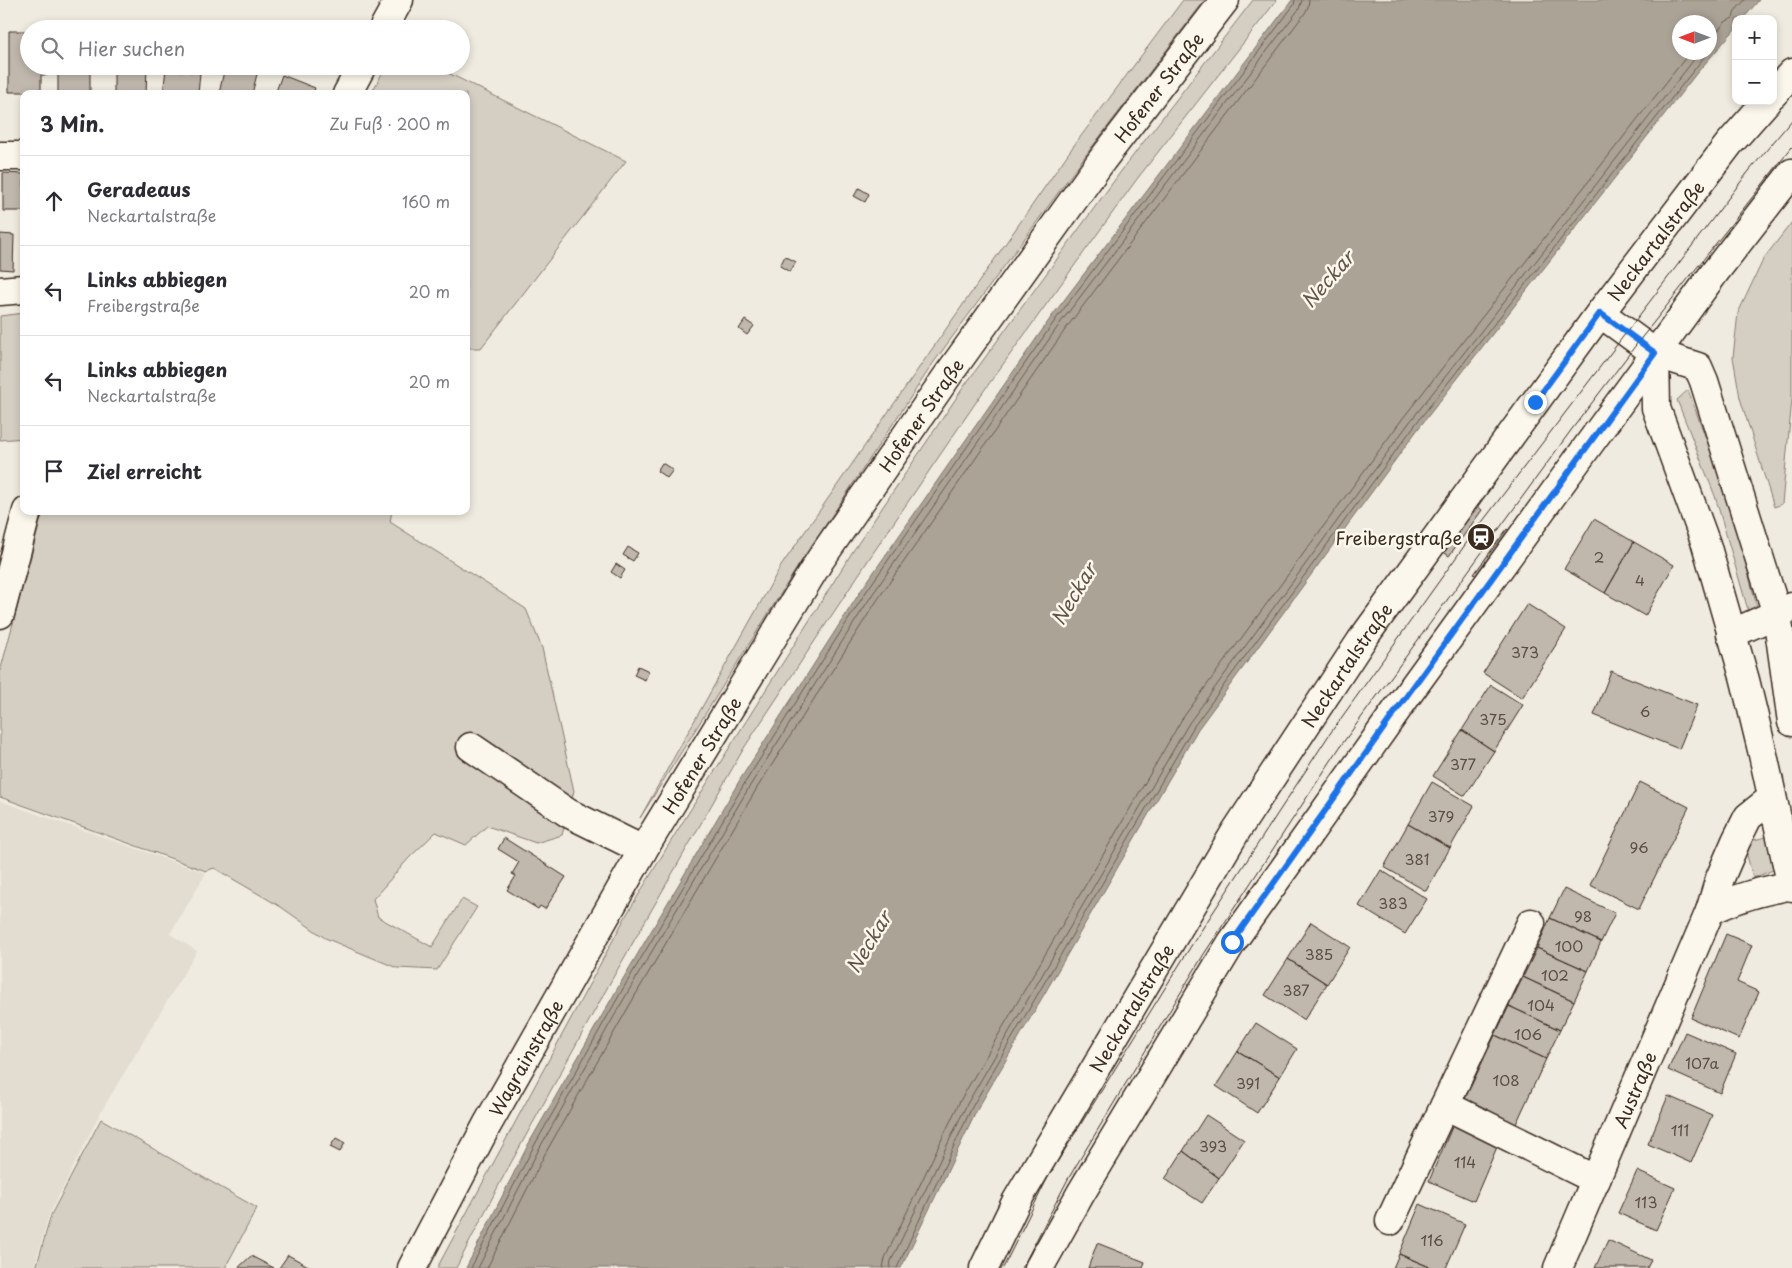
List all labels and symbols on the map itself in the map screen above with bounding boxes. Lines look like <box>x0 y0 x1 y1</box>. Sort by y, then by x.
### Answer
north arrow <box>1672 15 1717 60</box>
street label: Hofener Straße <box>1107 26 1209 148</box>
street label: Neckartalstraße <box>1600 175 1710 307</box>
water label: Neckar <box>1294 242 1361 314</box>
street label: Hofener Straße <box>872 352 970 477</box>
route end <box>1524 391 1547 414</box>
station icon: Freibergstraße <box>1466 522 1496 552</box>
place label: Freibergstraße <box>1335 524 1462 551</box>
house number: 2 <box>1594 545 1604 568</box>
water label: Neckar <box>1044 556 1104 630</box>
house number: 4 <box>1635 568 1645 591</box>
street label: Neckartalstraße <box>1294 597 1398 733</box>
house number: 373 <box>1511 640 1539 663</box>
street label: Hofener Straße <box>655 691 747 819</box>
house number: 6 <box>1640 699 1650 722</box>
house number: 375 <box>1479 707 1507 730</box>
house number: 377 <box>1450 752 1477 775</box>
house number: 379 <box>1428 804 1454 827</box>
house number: 96 <box>1630 835 1649 858</box>
house number: 381 <box>1405 847 1429 870</box>
house number: 383 <box>1378 891 1408 914</box>
water label: Neckar <box>839 904 899 978</box>
house number: 98 <box>1574 904 1592 927</box>
route start <box>1221 931 1244 954</box>
house number: 100 <box>1555 934 1583 957</box>
street label: Neckartalstraße <box>1082 938 1180 1077</box>
house number: 385 <box>1305 942 1333 965</box>
house number: 102 <box>1541 963 1569 986</box>
house number: 387 <box>1282 978 1310 1001</box>
house number: 104 <box>1527 993 1555 1016</box>
street label: Wagrainstraße <box>481 994 569 1121</box>
house number: 106 <box>1514 1022 1542 1045</box>
street label: Austraße <box>1606 1047 1662 1132</box>
house number: 107a <box>1685 1051 1719 1074</box>
house number: 108 <box>1492 1068 1520 1091</box>
house number: 391 <box>1236 1071 1260 1094</box>
house number: 111 <box>1671 1118 1689 1141</box>
house number: 393 <box>1199 1134 1227 1157</box>
house number: 114 <box>1454 1150 1476 1173</box>
house number: 113 <box>1635 1190 1657 1213</box>
house number: 116 <box>1420 1228 1444 1251</box>

